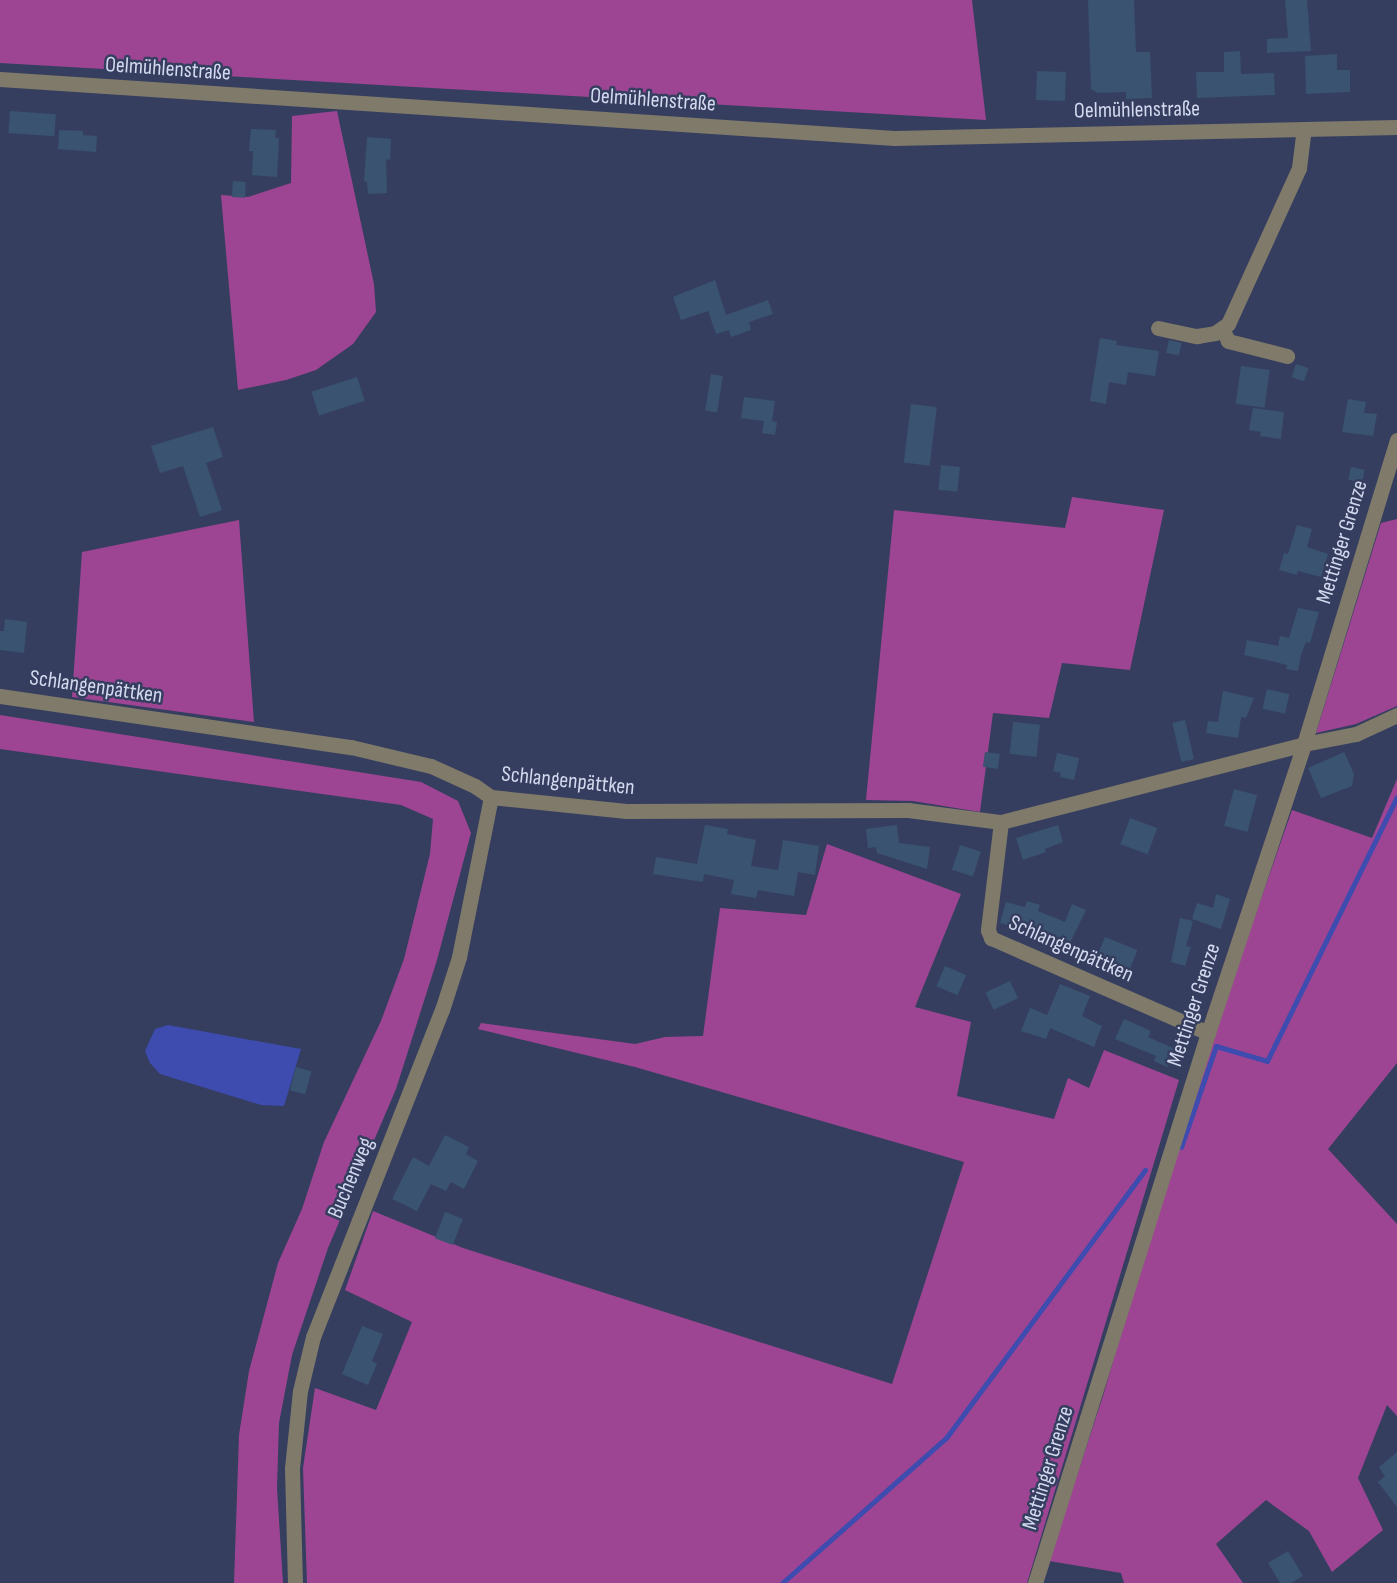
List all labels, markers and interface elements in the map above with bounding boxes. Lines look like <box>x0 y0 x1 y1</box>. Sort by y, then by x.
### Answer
street label: Oelmühlenstraße <box>104 51 232 87</box>
street label: Oelmühlenstraße <box>589 82 717 118</box>
street label: Oelmühlenstraße <box>1074 96 1200 124</box>
street label: Mettinger Grenze <box>1311 477 1373 607</box>
street label: Schlangenpättken <box>28 665 164 709</box>
street label: Schlangenpättken <box>500 761 636 801</box>
street label: Schlangenpättken <box>1005 910 1137 988</box>
street label: Mettinger Grenze <box>1162 940 1226 1070</box>
street label: Buchenweg <box>322 1134 380 1222</box>
street label: Mettinger Grenze <box>1017 1403 1079 1533</box>

